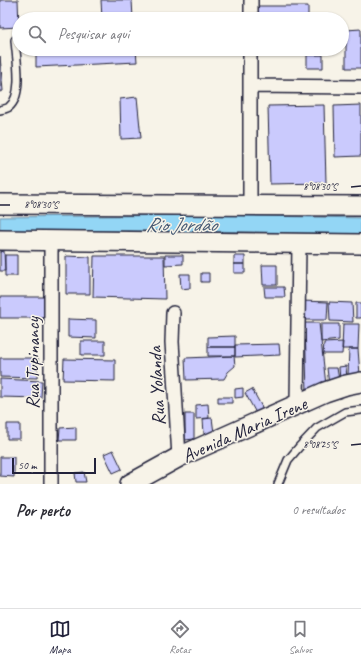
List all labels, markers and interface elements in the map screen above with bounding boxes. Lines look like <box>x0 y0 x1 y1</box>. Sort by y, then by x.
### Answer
search box <box>12 12 349 56</box>
icon: search <box>26 23 48 45</box>
text: Pesquisar aqui <box>58 25 129 44</box>
text: 8°08'30"S <box>303 180 339 193</box>
text: 8°08'30"S <box>24 198 60 211</box>
water label: Rio Jordão <box>146 212 219 237</box>
street label: Rua Tupinancy <box>21 316 45 409</box>
street label: Rua Yolanda <box>143 344 171 426</box>
street label: Avenida Maria Irene <box>178 391 312 468</box>
text: 8°08'25"S <box>303 438 339 451</box>
scale bar <box>12 456 96 475</box>
text: 50 m <box>18 458 37 472</box>
text: Por perto <box>16 500 70 521</box>
text: 0 resultados <box>292 502 345 518</box>
tab: Mapa <box>49 618 71 656</box>
tab: Rotas <box>169 618 191 656</box>
tab: Salvos <box>289 618 312 656</box>

